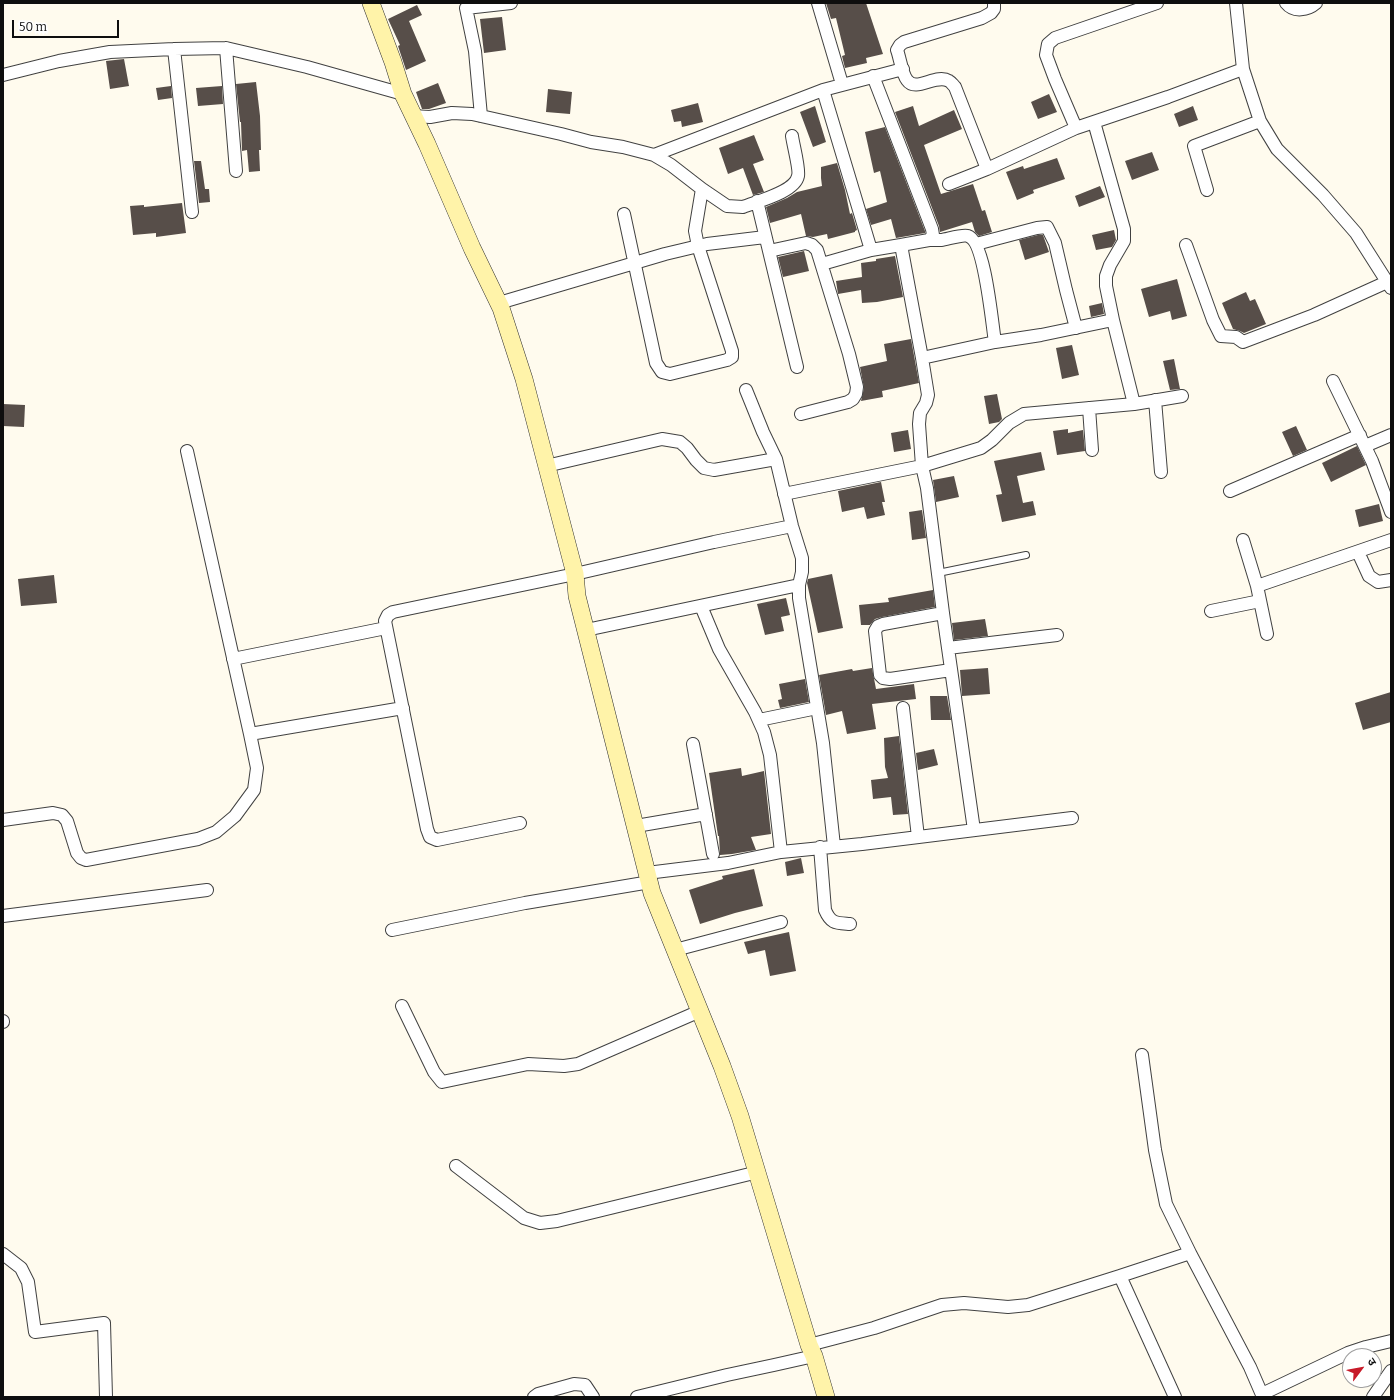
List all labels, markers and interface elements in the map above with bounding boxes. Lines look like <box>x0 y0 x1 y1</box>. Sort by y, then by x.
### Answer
scale bar <box>14 12 121 38</box>
text: 50 m <box>19 20 47 34</box>
north arrow <box>1342 1348 1382 1388</box>
text: उ <box>1365 1356 1379 1368</box>

